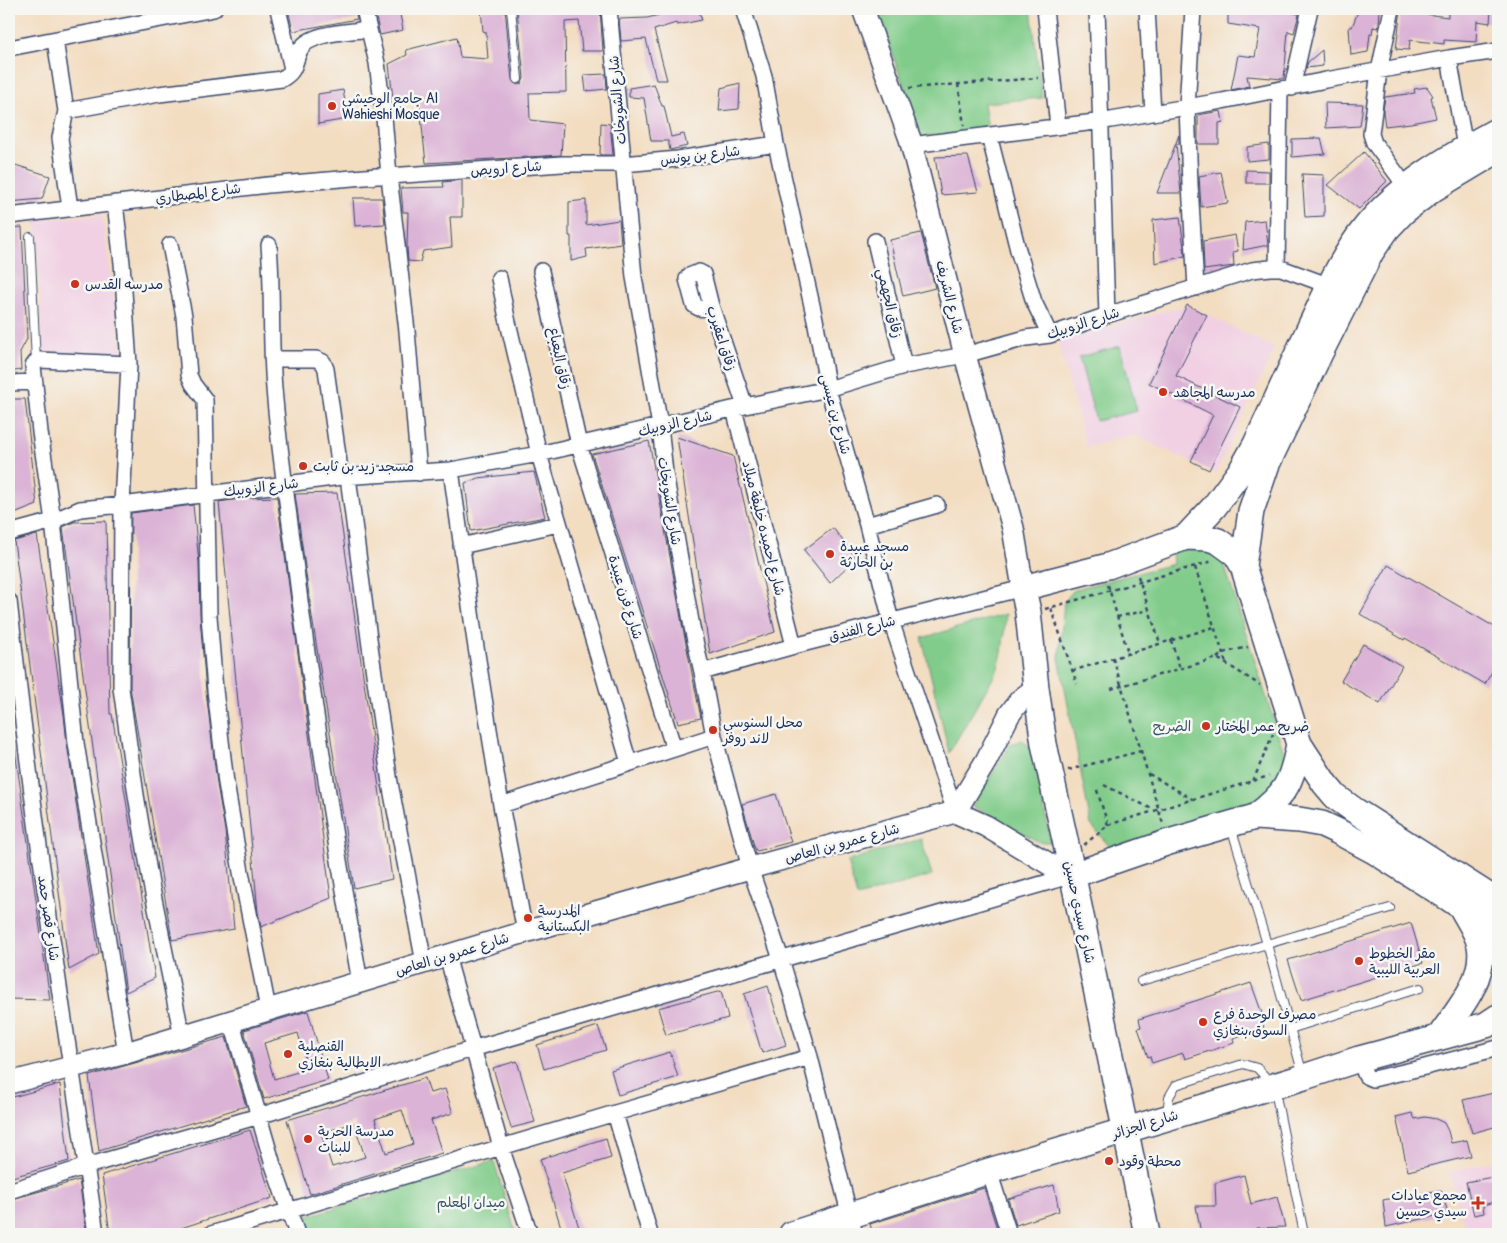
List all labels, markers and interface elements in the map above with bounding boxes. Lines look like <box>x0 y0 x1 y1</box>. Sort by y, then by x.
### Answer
street label: شارع الشويخات <box>605 55 631 145</box>
place label: جامع الوحيشي Al Wahieshi Mosque <box>342 90 440 123</box>
marker: جامع الوحيشي Al Wahieshi Mosque <box>326 100 338 112</box>
street label: شارع بن يونس <box>659 142 741 170</box>
street label: شارع ارويص <box>470 158 542 180</box>
street label: شارع المصطاري <box>154 180 242 209</box>
street label: شارع الشريف <box>931 259 967 336</box>
street label: زقاق الجهمي <box>869 267 906 341</box>
place label: مدرسه القدس <box>85 276 163 293</box>
marker: مدرسه القدس <box>69 278 81 290</box>
street label: زقاق اعقيرب <box>703 303 740 373</box>
street label: شارع الزوبيك <box>1045 304 1122 344</box>
street label: زقاق البعباع <box>543 325 574 391</box>
street label: شارع بن عيسى <box>816 372 854 457</box>
place label: مدرسه المجاهد <box>1173 384 1255 401</box>
marker: مدرسه المجاهد <box>1157 386 1169 398</box>
street label: شارع الزوبيك <box>637 407 714 441</box>
street label: شارع الشويخات <box>653 456 685 547</box>
place label: مسجد زيد بن ثابت <box>313 458 414 475</box>
street label: شارع احميده خليفة ميلاد <box>738 459 789 598</box>
marker: مسجد زيد بن ثابت <box>297 460 309 472</box>
street label: شارع الزوبيك <box>223 474 300 502</box>
place label: مسجد عبيدة بن الحارثة <box>840 538 909 571</box>
marker: مسجد عبيدة بن الحارثة <box>824 548 836 560</box>
street label: شارع فرن عبيدة <box>604 553 646 642</box>
street label: شارع الفندق <box>827 612 898 646</box>
place label: محل السنوسي لاند روفر <box>722 714 803 747</box>
park label: الضريح <box>1153 718 1191 736</box>
place label: ضريح عمر المختار <box>1215 718 1309 736</box>
marker: ضريح عمر المختار <box>1200 720 1212 732</box>
marker: محل السنوسي لاند روفر <box>707 724 719 736</box>
street label: شارع عمرو بن العاص <box>783 820 902 868</box>
street label: شارع سيدي حسين <box>1058 859 1099 965</box>
street label: شارع قصر حمد <box>33 874 63 962</box>
place label: المدرسة البكستانية <box>538 902 590 935</box>
marker: المدرسة البكستانية <box>522 912 534 924</box>
street label: شارع عمرو بن العاص <box>393 929 511 981</box>
place label: مقر الخطوط العربية الليبية <box>1369 945 1440 978</box>
marker: مقر الخطوط العربية الليبية <box>1353 955 1365 967</box>
place label: مصرف الوحدة فرع السوق،بنغازي <box>1213 1006 1316 1041</box>
marker: مصرف الوحدة فرع السوق،بنغازي <box>1197 1016 1209 1028</box>
place label: القنصلية الايطالية بنغازي <box>298 1038 381 1073</box>
marker: القنصلية الايطالية بنغازي <box>282 1048 294 1060</box>
street label: شارع الجزائر <box>1109 1106 1181 1144</box>
place label: مدرسة الحرية للبنات <box>318 1123 394 1156</box>
marker: مدرسة الحرية للبنات <box>302 1133 314 1145</box>
place label: محطة وقود <box>1119 1153 1181 1170</box>
marker: محطة وقود <box>1103 1155 1115 1167</box>
place label: مجمع عيادات سيدي حسين <box>1391 1187 1467 1222</box>
park label: ميدان المعلم <box>437 1194 505 1213</box>
marker: مجمع عيادات سيدي حسين <box>1471 1196 1485 1210</box>

